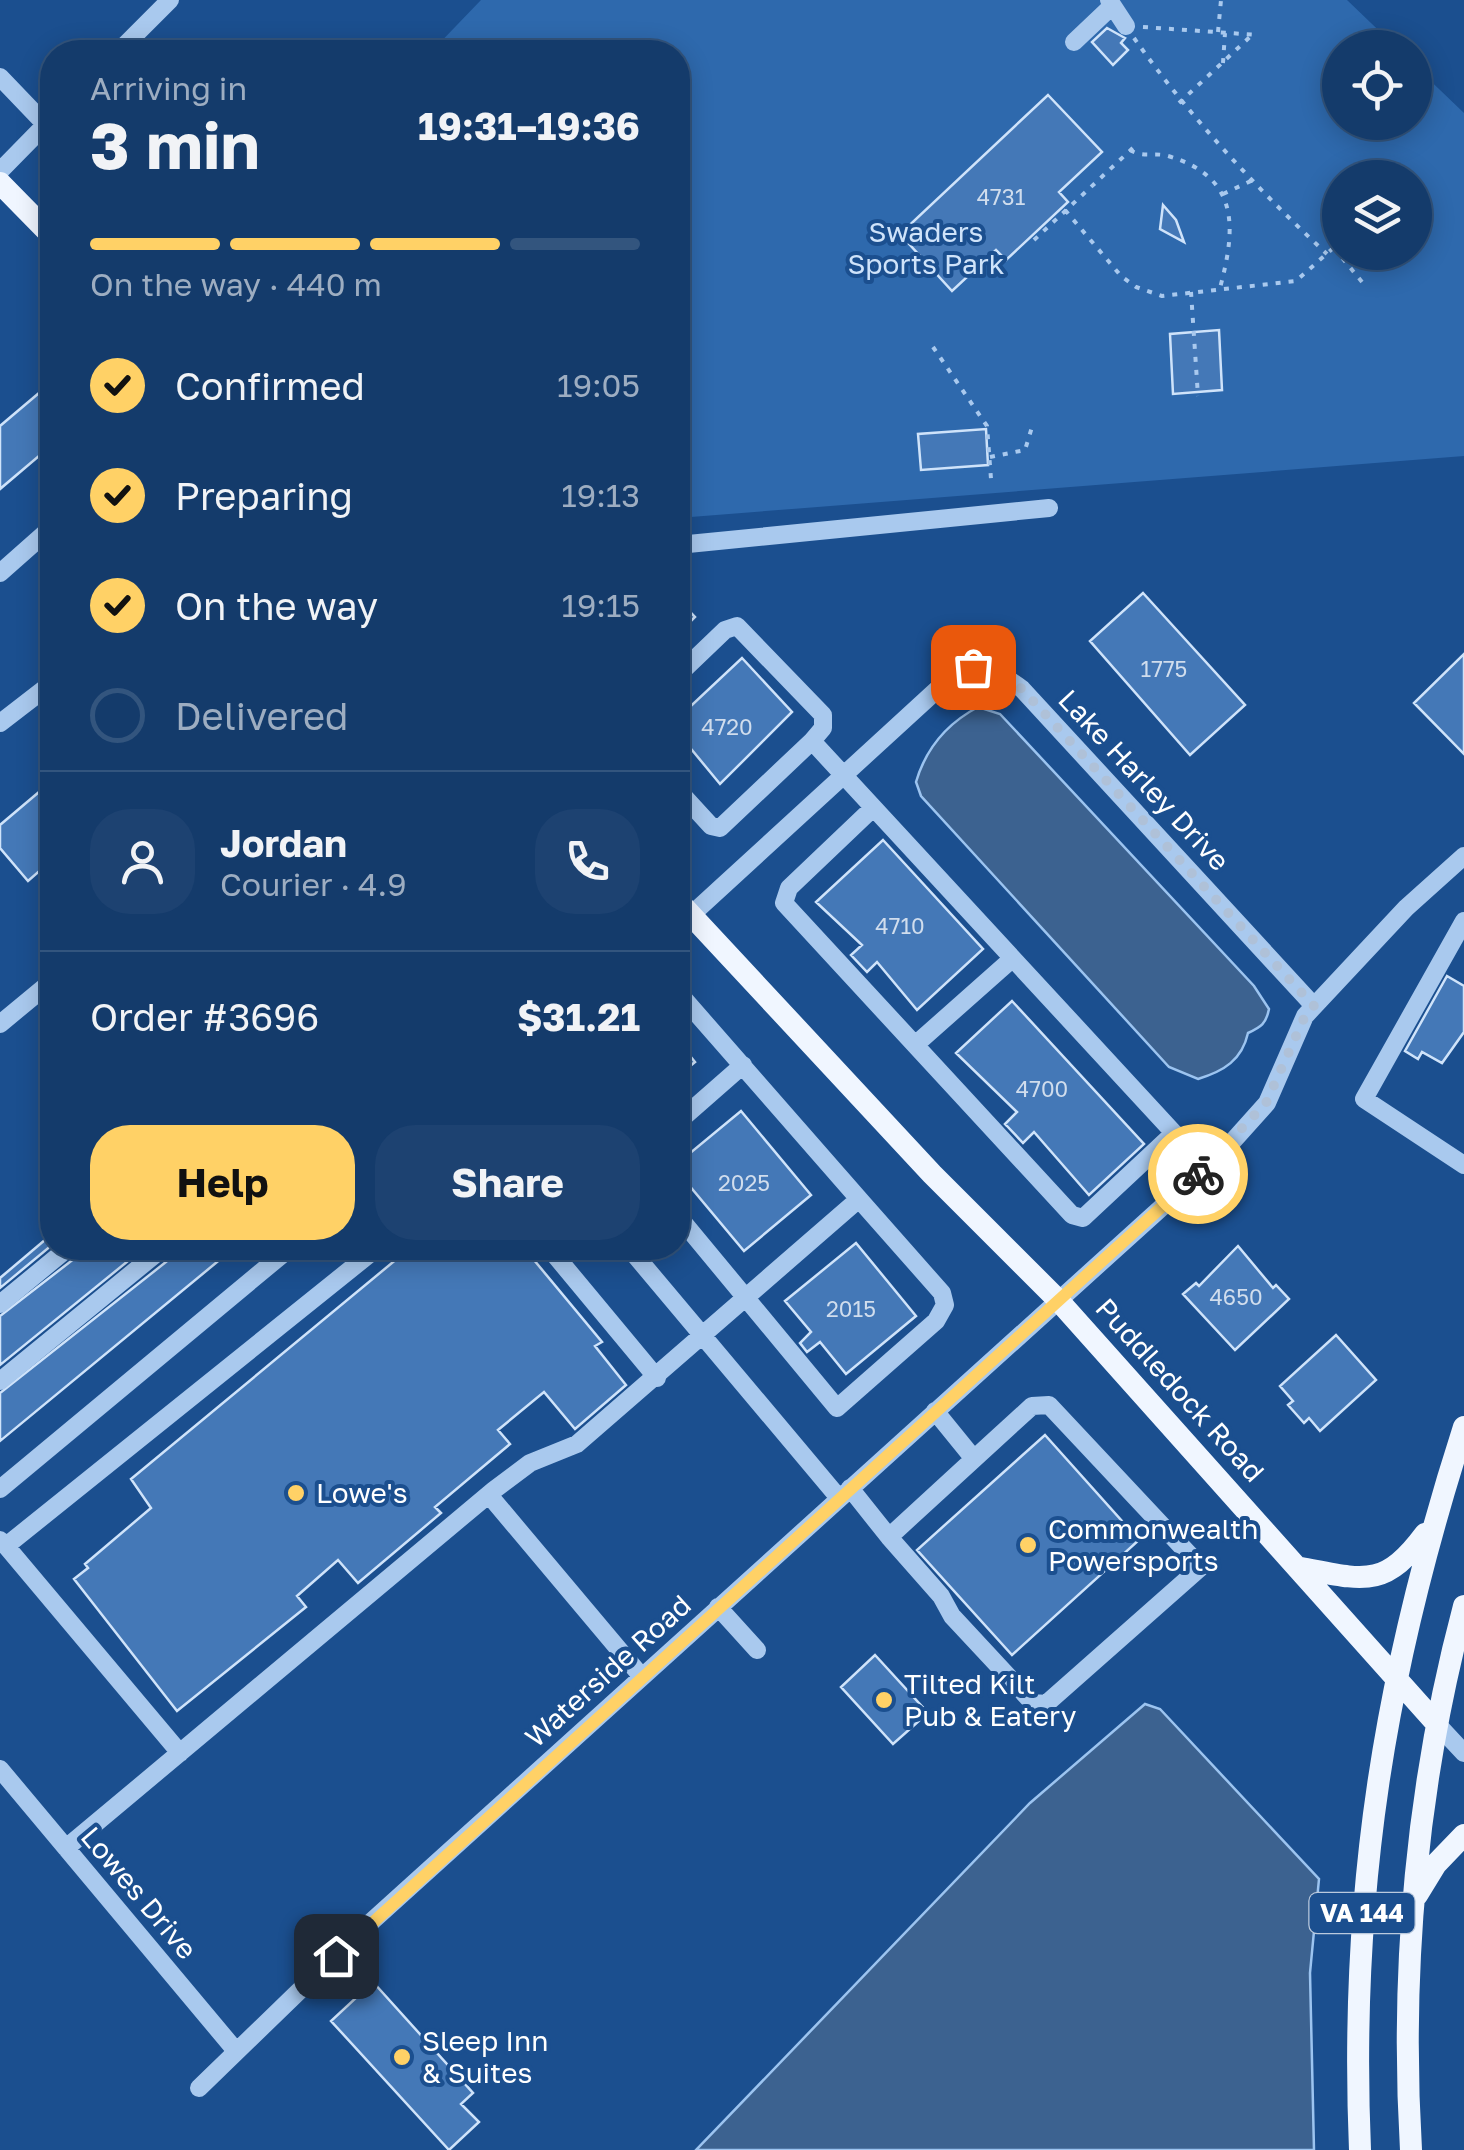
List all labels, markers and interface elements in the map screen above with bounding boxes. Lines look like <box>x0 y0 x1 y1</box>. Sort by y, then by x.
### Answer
map controls <box>1322 30 1432 270</box>
button: locate <box>1322 30 1432 140</box>
text: Arriving in <box>90 69 247 107</box>
text: 19:31–19:36 <box>418 103 640 148</box>
text: 3 min <box>90 105 260 183</box>
button: layers <box>1322 160 1432 270</box>
house number: 4731 <box>977 183 1026 210</box>
park label: Swaders Sports Park <box>847 215 1005 280</box>
text: On the way · 440 m <box>90 265 382 303</box>
icon: check <box>90 358 145 413</box>
text: Confirmed <box>175 363 365 408</box>
text: 19:05 <box>557 366 640 404</box>
icon: check <box>90 468 145 523</box>
text: Preparing <box>175 473 353 518</box>
text: 19:13 <box>561 476 640 514</box>
icon: check <box>90 578 145 633</box>
text: On the way <box>175 583 378 628</box>
text: 19:15 <box>561 586 640 624</box>
pin <box>931 625 1016 710</box>
icon: bag <box>946 640 1001 695</box>
house number: 1775 <box>1141 655 1187 682</box>
street label: Lake Harley Drive <box>1052 682 1237 877</box>
text: Delivered <box>175 693 348 738</box>
house number: 4720 <box>701 713 753 740</box>
button: person <box>90 809 195 914</box>
button: phone <box>535 809 640 914</box>
text: Jordan <box>220 820 347 865</box>
text: Courier · 4.9 <box>220 865 407 903</box>
house number: 4710 <box>875 912 925 939</box>
text: Order #3696 <box>90 994 319 1039</box>
text: $31.21 <box>517 994 640 1039</box>
house number: 4700 <box>1016 1075 1068 1102</box>
courier <box>1148 1124 1248 1224</box>
button: Help <box>90 1125 355 1240</box>
button: Share <box>375 1125 640 1240</box>
icon: bike <box>1171 1147 1226 1202</box>
house number: 2025 <box>718 1169 770 1196</box>
house number: 4650 <box>1209 1283 1263 1310</box>
street label: Puddledock Road <box>1089 1291 1271 1488</box>
house number: 2015 <box>826 1295 876 1322</box>
place label: Lowe's <box>316 1476 408 1509</box>
marker: Lowe's <box>285 1482 307 1504</box>
place label: Commonwealth Powersports <box>1048 1512 1258 1577</box>
marker: Commonwealth Powersports <box>1017 1534 1039 1556</box>
street label: Waterside Road <box>518 1588 697 1754</box>
place label: Tilted Kilt Pub & Eatery <box>904 1667 1077 1732</box>
marker: Tilted Kilt Pub & Eatery <box>873 1689 895 1711</box>
street label: Lowes Drive <box>75 1820 204 1965</box>
road number: VA 144 <box>1310 1893 1414 1933</box>
pin <box>294 1914 379 1999</box>
icon: home <box>309 1929 364 1984</box>
place label: Sleep Inn & Suites <box>422 2024 549 2089</box>
marker: Sleep Inn & Suites <box>391 2046 413 2068</box>

